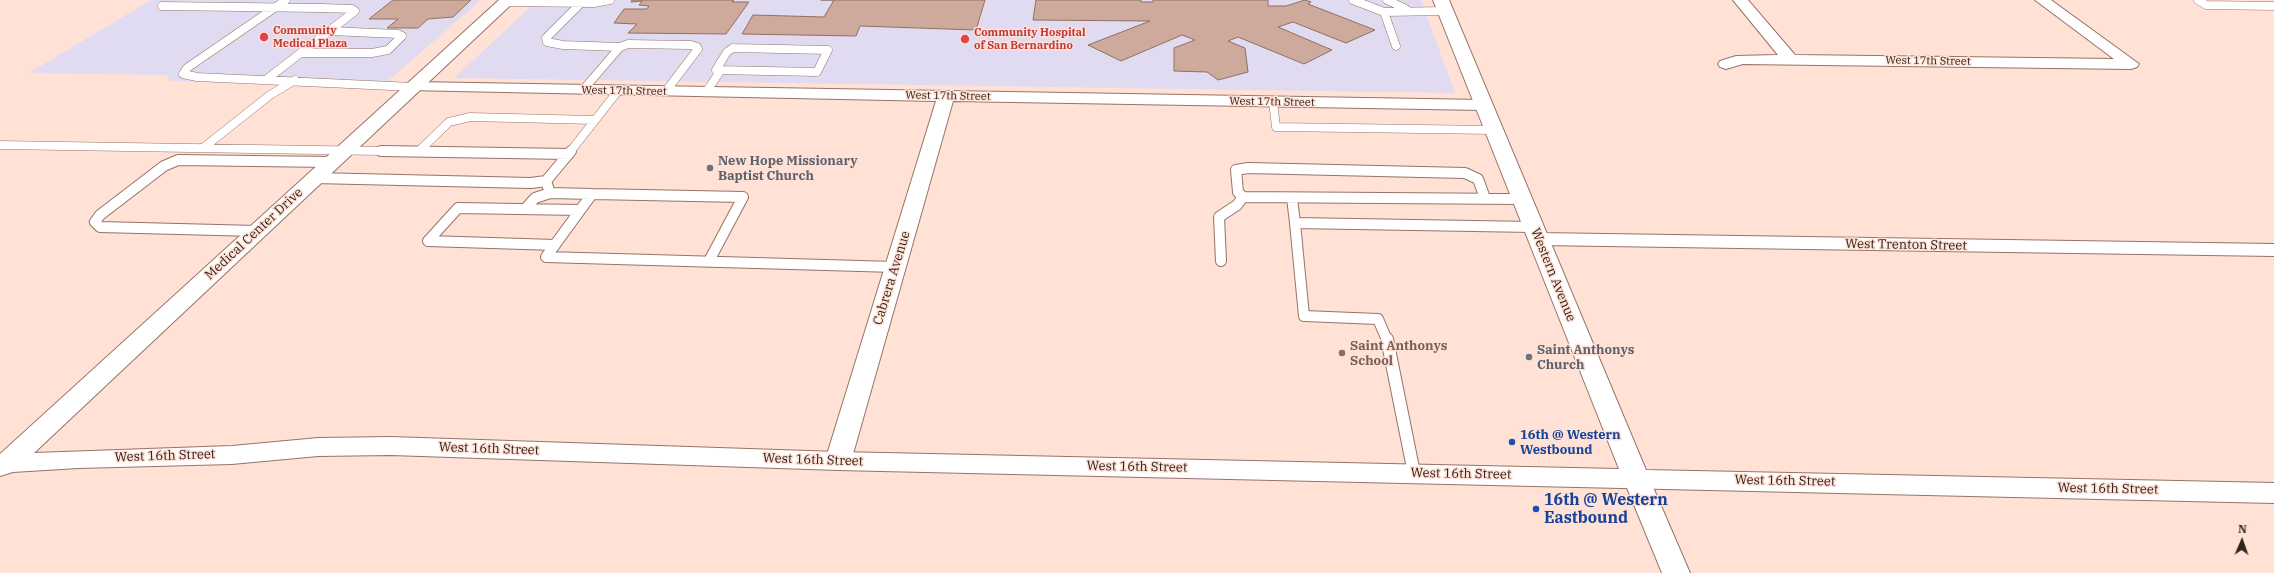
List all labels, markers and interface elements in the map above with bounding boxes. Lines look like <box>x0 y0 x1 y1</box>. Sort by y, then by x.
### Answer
place label: Community Medical Plaza <box>273 24 347 50</box>
place label: Community Hospital of San Bernardino <box>974 26 1086 52</box>
marker: Community Medical Plaza <box>258 31 270 43</box>
marker: Community Hospital of San Bernardino <box>959 33 971 45</box>
street label: West 17th Street <box>1885 54 1971 68</box>
street label: West 17th Street <box>581 84 667 98</box>
street label: West 17th Street <box>905 89 991 103</box>
street label: West 17th Street <box>1229 95 1315 109</box>
place label: New Hope Missionary Baptist Church <box>718 153 858 184</box>
marker: New Hope Missionary Baptist Church <box>705 163 715 173</box>
street label: Medical Center Drive <box>202 185 306 283</box>
street label: Western Avenue <box>1527 226 1579 324</box>
street label: Cabrera Avenue <box>870 229 914 327</box>
street label: West Trenton Street <box>1845 236 1967 254</box>
place label: Saint Anthonys School <box>1350 338 1447 369</box>
place label: Saint Anthonys Church <box>1537 342 1634 373</box>
marker: Saint Anthonys School <box>1337 348 1347 358</box>
marker: Saint Anthonys Church <box>1524 352 1534 362</box>
place label: 16th @ Western Westbound <box>1520 427 1621 458</box>
marker: 16th @ Western Westbound <box>1507 437 1517 447</box>
street label: West 16th Street <box>438 439 540 459</box>
street label: West 16th Street <box>114 446 216 466</box>
street label: West 16th Street <box>762 450 864 470</box>
street label: West 16th Street <box>1087 458 1187 476</box>
street label: West 16th Street <box>1411 465 1511 483</box>
street label: West 16th Street <box>1735 472 1835 490</box>
street label: West 16th Street <box>2058 480 2158 498</box>
place label: 16th @ Western Eastbound <box>1544 490 1668 528</box>
marker: 16th @ Western Eastbound <box>1531 504 1541 514</box>
north arrow <box>2222 521 2262 561</box>
text: N <box>2238 522 2247 536</box>

